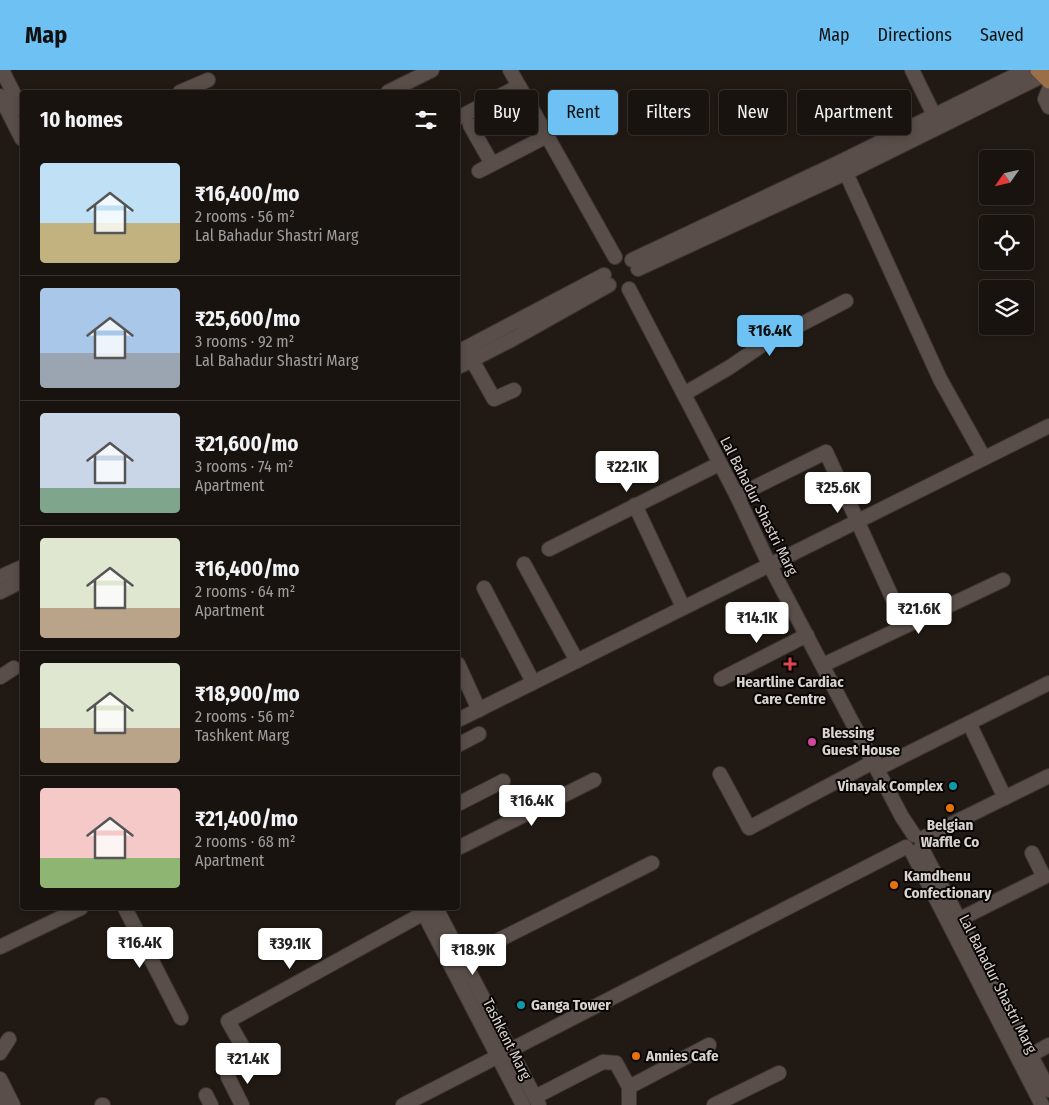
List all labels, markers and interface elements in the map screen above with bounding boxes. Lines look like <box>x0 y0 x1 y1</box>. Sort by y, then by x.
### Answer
text: Map <box>25 21 67 49</box>
text: Map <box>818 24 850 46</box>
text: Directions <box>878 24 952 46</box>
text: Saved <box>980 24 1024 46</box>
chip: Buy <box>475 90 538 135</box>
chip: Rent <box>548 90 618 135</box>
chip: Filters <box>628 90 709 135</box>
chip: New <box>719 90 787 135</box>
chip: Apartment <box>797 90 911 135</box>
icon: filters <box>412 106 440 134</box>
text: 10 homes <box>40 107 123 133</box>
north arrow <box>979 150 1034 205</box>
map controls <box>979 150 1034 335</box>
text: ₹16,400/mo <box>195 181 300 207</box>
icon: home <box>80 183 140 243</box>
text: 2 rooms · 56 m² <box>195 207 295 226</box>
button: locate <box>979 215 1034 270</box>
text: Lal Bahadur Shastri Marg <box>195 226 358 245</box>
button: layers <box>979 280 1034 335</box>
text: ₹25,600/mo <box>195 306 300 332</box>
icon: home <box>80 308 140 368</box>
pin: ₹16.4K <box>729 314 811 357</box>
text: ₹16.4K <box>748 321 792 340</box>
text: 3 rooms · 92 m² <box>195 332 294 351</box>
text: Lal Bahadur Shastri Marg <box>195 351 358 370</box>
text: ₹21,600/mo <box>195 431 298 457</box>
icon: home <box>80 433 140 493</box>
street label: Lal Bahadur Shastri Marg <box>716 434 802 578</box>
pin: ₹22.1K <box>586 450 668 493</box>
text: 3 rooms · 74 m² <box>195 457 293 476</box>
text: ₹22.1K <box>607 457 647 476</box>
pin: ₹25.6K <box>797 472 879 514</box>
text: Apartment <box>195 476 264 495</box>
text: ₹25.6K <box>816 478 860 497</box>
text: ₹16,400/mo <box>195 556 300 582</box>
icon: home <box>80 558 140 618</box>
text: 2 rooms · 64 m² <box>195 582 295 601</box>
pin: ₹21.6K <box>878 592 960 635</box>
text: ₹21.6K <box>898 599 940 618</box>
text: Apartment <box>195 601 264 620</box>
pin: ₹14.1K <box>716 602 798 644</box>
text: ₹14.1K <box>737 608 777 627</box>
marker: Heartline Cardiac Care Centre <box>783 657 797 671</box>
place label: Heartline Cardiac Care Centre <box>736 673 844 708</box>
text: ₹18,900/mo <box>195 681 300 707</box>
icon: home <box>80 683 140 743</box>
text: 2 rooms · 56 m² <box>195 707 295 726</box>
place label: Blessing Guest House <box>822 724 901 759</box>
text: Tashkent Marg <box>195 726 289 745</box>
marker: Blessing Guest House <box>806 736 818 748</box>
place label: Vinayak Complex <box>836 777 944 795</box>
marker: Vinayak Complex <box>947 780 959 792</box>
pin: ₹16.4K <box>491 784 573 827</box>
text: ₹16.4K <box>510 791 554 810</box>
marker: Belgian Waffle Co <box>944 802 956 814</box>
text: ₹21,400/mo <box>195 806 298 832</box>
icon: home <box>80 808 140 868</box>
place label: Belgian Waffle Co <box>921 816 979 851</box>
text: 2 rooms · 68 m² <box>195 832 296 851</box>
text: Apartment <box>195 851 264 870</box>
place label: Kamdhenu Confectionary <box>904 867 992 902</box>
marker: Kamdhenu Confectionary <box>888 879 900 891</box>
street label: Lal Bahadur Shastri Marg <box>955 912 1041 1056</box>
pin: ₹16.4K <box>99 926 181 969</box>
pin: ₹39.1K <box>249 928 331 970</box>
text: ₹16.4K <box>118 933 162 952</box>
text: ₹39.1K <box>269 934 311 953</box>
pin: ₹18.9K <box>432 934 514 976</box>
text: ₹18.9K <box>451 940 495 959</box>
street label: Tashkent Marg <box>479 996 535 1082</box>
place label: Ganga Tower <box>531 996 611 1014</box>
marker: Ganga Tower <box>515 999 527 1011</box>
pin: ₹21.4K <box>207 1042 289 1085</box>
place label: Annies Cafe <box>645 1047 719 1065</box>
text: ₹21.4K <box>227 1049 269 1068</box>
marker: Annies Cafe <box>630 1050 642 1062</box>

